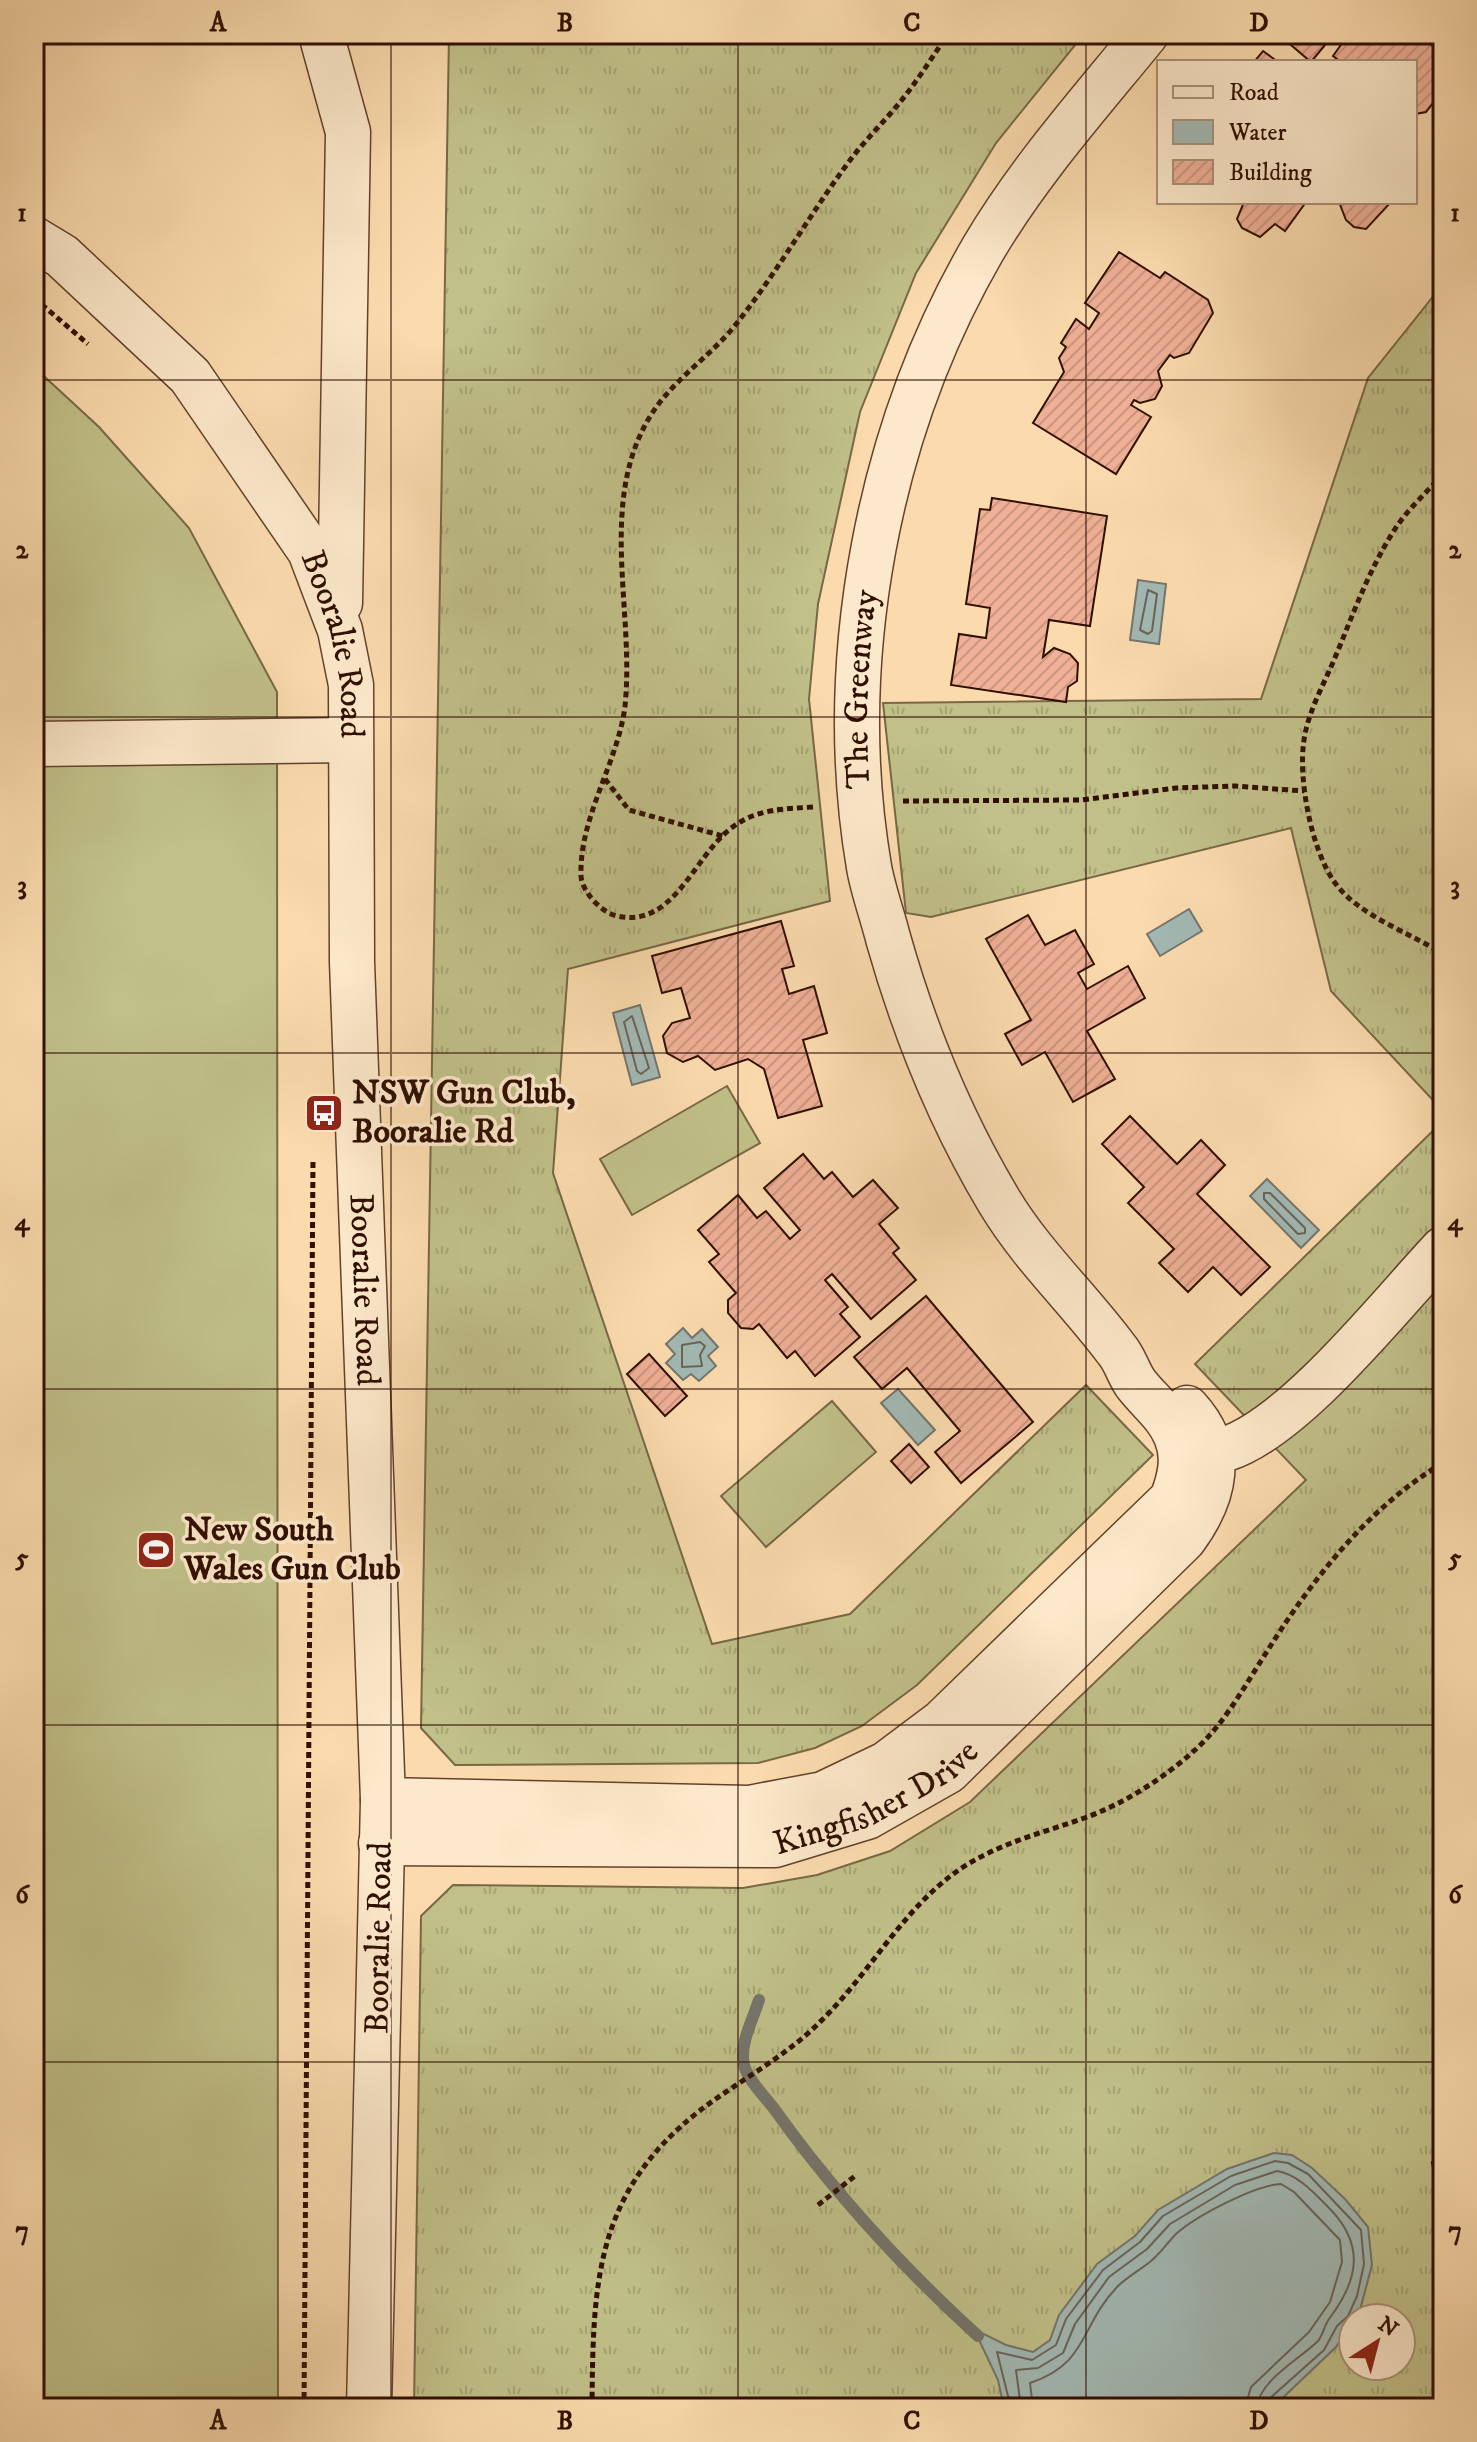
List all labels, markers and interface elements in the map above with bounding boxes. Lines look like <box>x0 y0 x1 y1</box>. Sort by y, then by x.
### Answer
text: A <box>209 7 228 40</box>
text: B <box>557 7 573 40</box>
text: C <box>903 7 921 40</box>
text: D <box>1249 7 1269 40</box>
legend <box>1157 60 1417 204</box>
text: Road <box>1229 78 1279 108</box>
text: Water <box>1228 118 1286 148</box>
text: Building <box>1229 158 1312 188</box>
text: 1 <box>17 197 27 230</box>
text: 1 <box>1450 197 1460 230</box>
text: 2 <box>16 534 30 567</box>
text: 2 <box>1449 534 1463 567</box>
street label: Booralie Road <box>291 545 373 738</box>
street label: The Greenway <box>836 586 888 790</box>
text: 3 <box>17 870 27 903</box>
text: 3 <box>1450 870 1460 903</box>
place label: NSW Gun Club, Booralie Rd <box>352 1072 575 1153</box>
bus stop icon: NSW Gun Club, Booralie Rd <box>303 1092 345 1134</box>
street label: Booralie Road <box>340 1193 389 1387</box>
text: 4 <box>15 1206 31 1239</box>
text: 4 <box>1448 1206 1464 1239</box>
place label: New South Wales Gun Club <box>183 1509 401 1590</box>
sports icon: New South Wales Gun Club <box>135 1529 177 1571</box>
text: 5 <box>15 1542 29 1575</box>
text: 5 <box>1448 1542 1462 1575</box>
street label: Kingfisher Drive <box>768 1731 988 1865</box>
street label: Booralie Road <box>356 1841 402 2035</box>
text: 6 <box>15 1879 30 1912</box>
text: 6 <box>1448 1879 1463 1912</box>
text: 7 <box>15 2215 29 2248</box>
text: 7 <box>1448 2215 1462 2248</box>
north arrow <box>1337 2302 1417 2382</box>
text: N <box>1373 2311 1403 2343</box>
text: A <box>209 2405 228 2438</box>
text: B <box>557 2405 573 2438</box>
text: C <box>903 2405 921 2438</box>
text: D <box>1249 2405 1269 2438</box>

